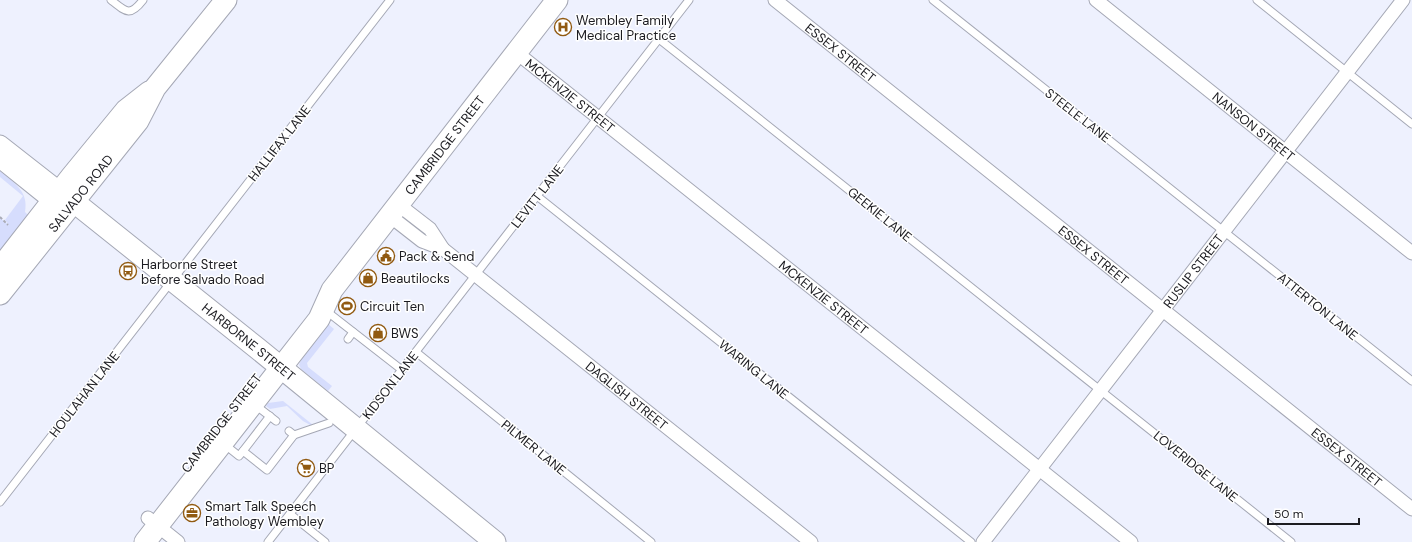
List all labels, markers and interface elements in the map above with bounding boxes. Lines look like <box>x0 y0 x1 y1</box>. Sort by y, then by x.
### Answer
place label: Wembley Family Medical Practice <box>576 12 676 44</box>
hospital icon: Wembley Family Medical Practice <box>553 17 573 37</box>
street label: ESSEX STREET <box>802 20 879 86</box>
street label: MCKENZIE STREET <box>522 55 618 137</box>
street label: STEELE LANE <box>1041 84 1114 146</box>
street label: NANSON STREET <box>1209 88 1298 165</box>
street label: CAMBRIDGE STREET <box>401 92 489 199</box>
street label: HALLIFAX LANE <box>244 102 314 185</box>
street label: SALVADO ROAD <box>45 151 117 236</box>
street label: LEVITT LANE <box>507 161 567 231</box>
street label: GEEKIE LANE <box>844 183 915 245</box>
street label: ESSEX STREET <box>1055 222 1132 288</box>
street label: RUSLIP STREET <box>1159 231 1227 312</box>
public building icon: Pack & Send <box>376 246 396 266</box>
place label: Pack & Send <box>399 248 474 265</box>
place label: Harborne Street before Salvado Road <box>141 256 265 288</box>
street label: MCKENZIE STREET <box>775 257 871 338</box>
bus stop icon: Harborne Street before Salvado Road <box>118 261 138 281</box>
shop icon: Beautilocks <box>358 268 378 288</box>
street label: ATTERTON LANE <box>1274 269 1361 344</box>
place label: Beautilocks <box>381 270 450 287</box>
sports icon: Circuit Ten <box>337 296 357 316</box>
place label: Circuit Ten <box>360 298 425 315</box>
street label: HARBORNE STREET <box>198 299 299 385</box>
shop icon: BWS <box>368 323 388 343</box>
place label: BWS <box>391 325 418 342</box>
street label: WARING LANE <box>715 336 792 403</box>
street label: HOULAHAN LANE <box>45 348 123 441</box>
street label: KIDSON LANE <box>359 348 422 423</box>
street label: DAGLISH STREET <box>582 358 671 434</box>
street label: CAMBRIDGE STREET <box>177 370 265 476</box>
street label: PILMER LANE <box>498 416 570 479</box>
street label: ESSEX STREET <box>1308 424 1385 491</box>
street label: LOVERIDGE LANE <box>1150 427 1241 506</box>
supermarket icon: BP <box>296 458 316 478</box>
place label: BP <box>319 460 335 477</box>
place label: Smart Talk Speech Pathology Wembley <box>205 498 324 530</box>
scale bar <box>1268 500 1359 526</box>
office icon: Smart Talk Speech Pathology Wembley <box>182 503 202 523</box>
text: 50 m <box>1274 506 1303 522</box>

